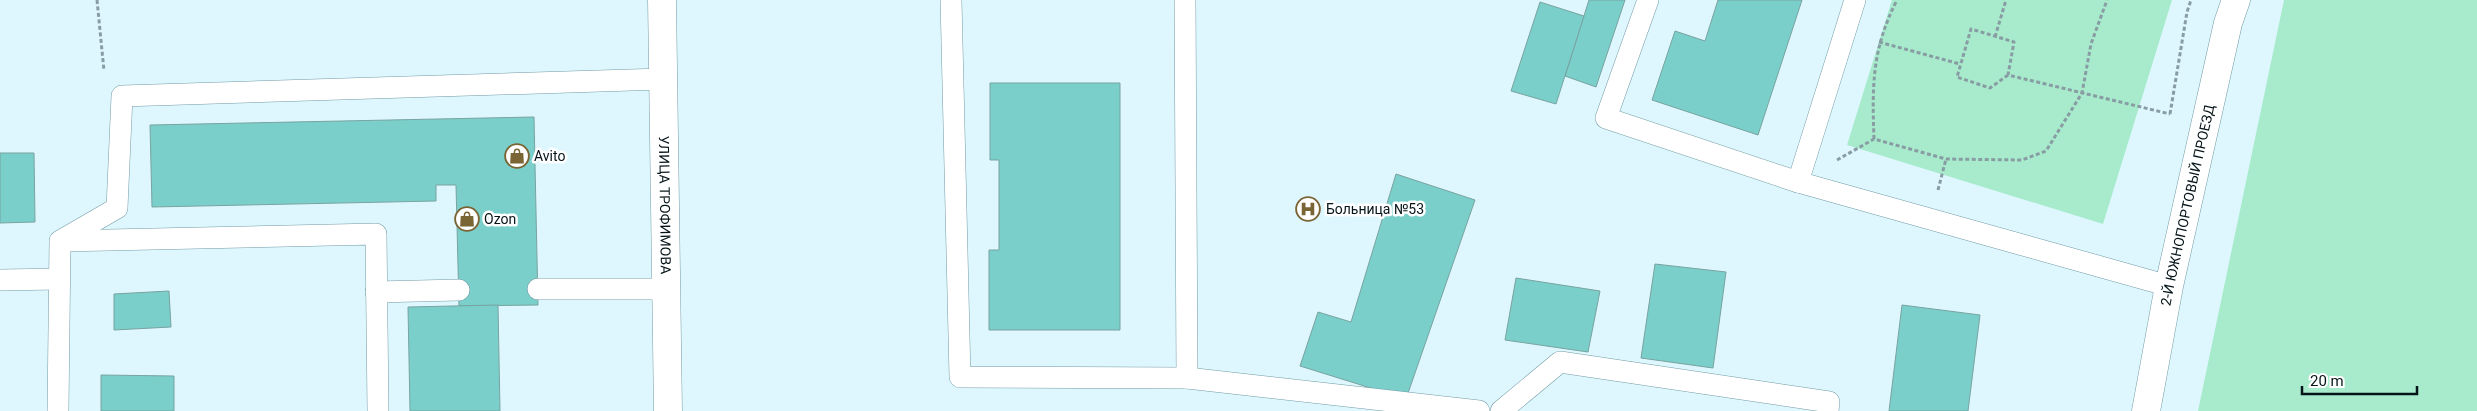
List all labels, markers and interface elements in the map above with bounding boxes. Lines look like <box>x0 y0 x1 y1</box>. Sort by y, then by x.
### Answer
street label: 2-Й ЮЖНОПОРТОВЫЙ ПРОЕЗД <box>2158 102 2218 307</box>
street label: УЛИЦА ТРОФИМОВА <box>656 136 674 274</box>
shop icon: Avito <box>504 143 530 169</box>
place label: Avito <box>534 148 565 164</box>
hospital icon: Больница №53 <box>1295 196 1321 222</box>
place label: Больница №53 <box>1326 201 1424 217</box>
shop icon: Ozon <box>454 206 480 232</box>
place label: Ozon <box>484 211 516 227</box>
scale bar <box>2302 364 2417 396</box>
text: 20 m <box>2310 372 2344 390</box>

